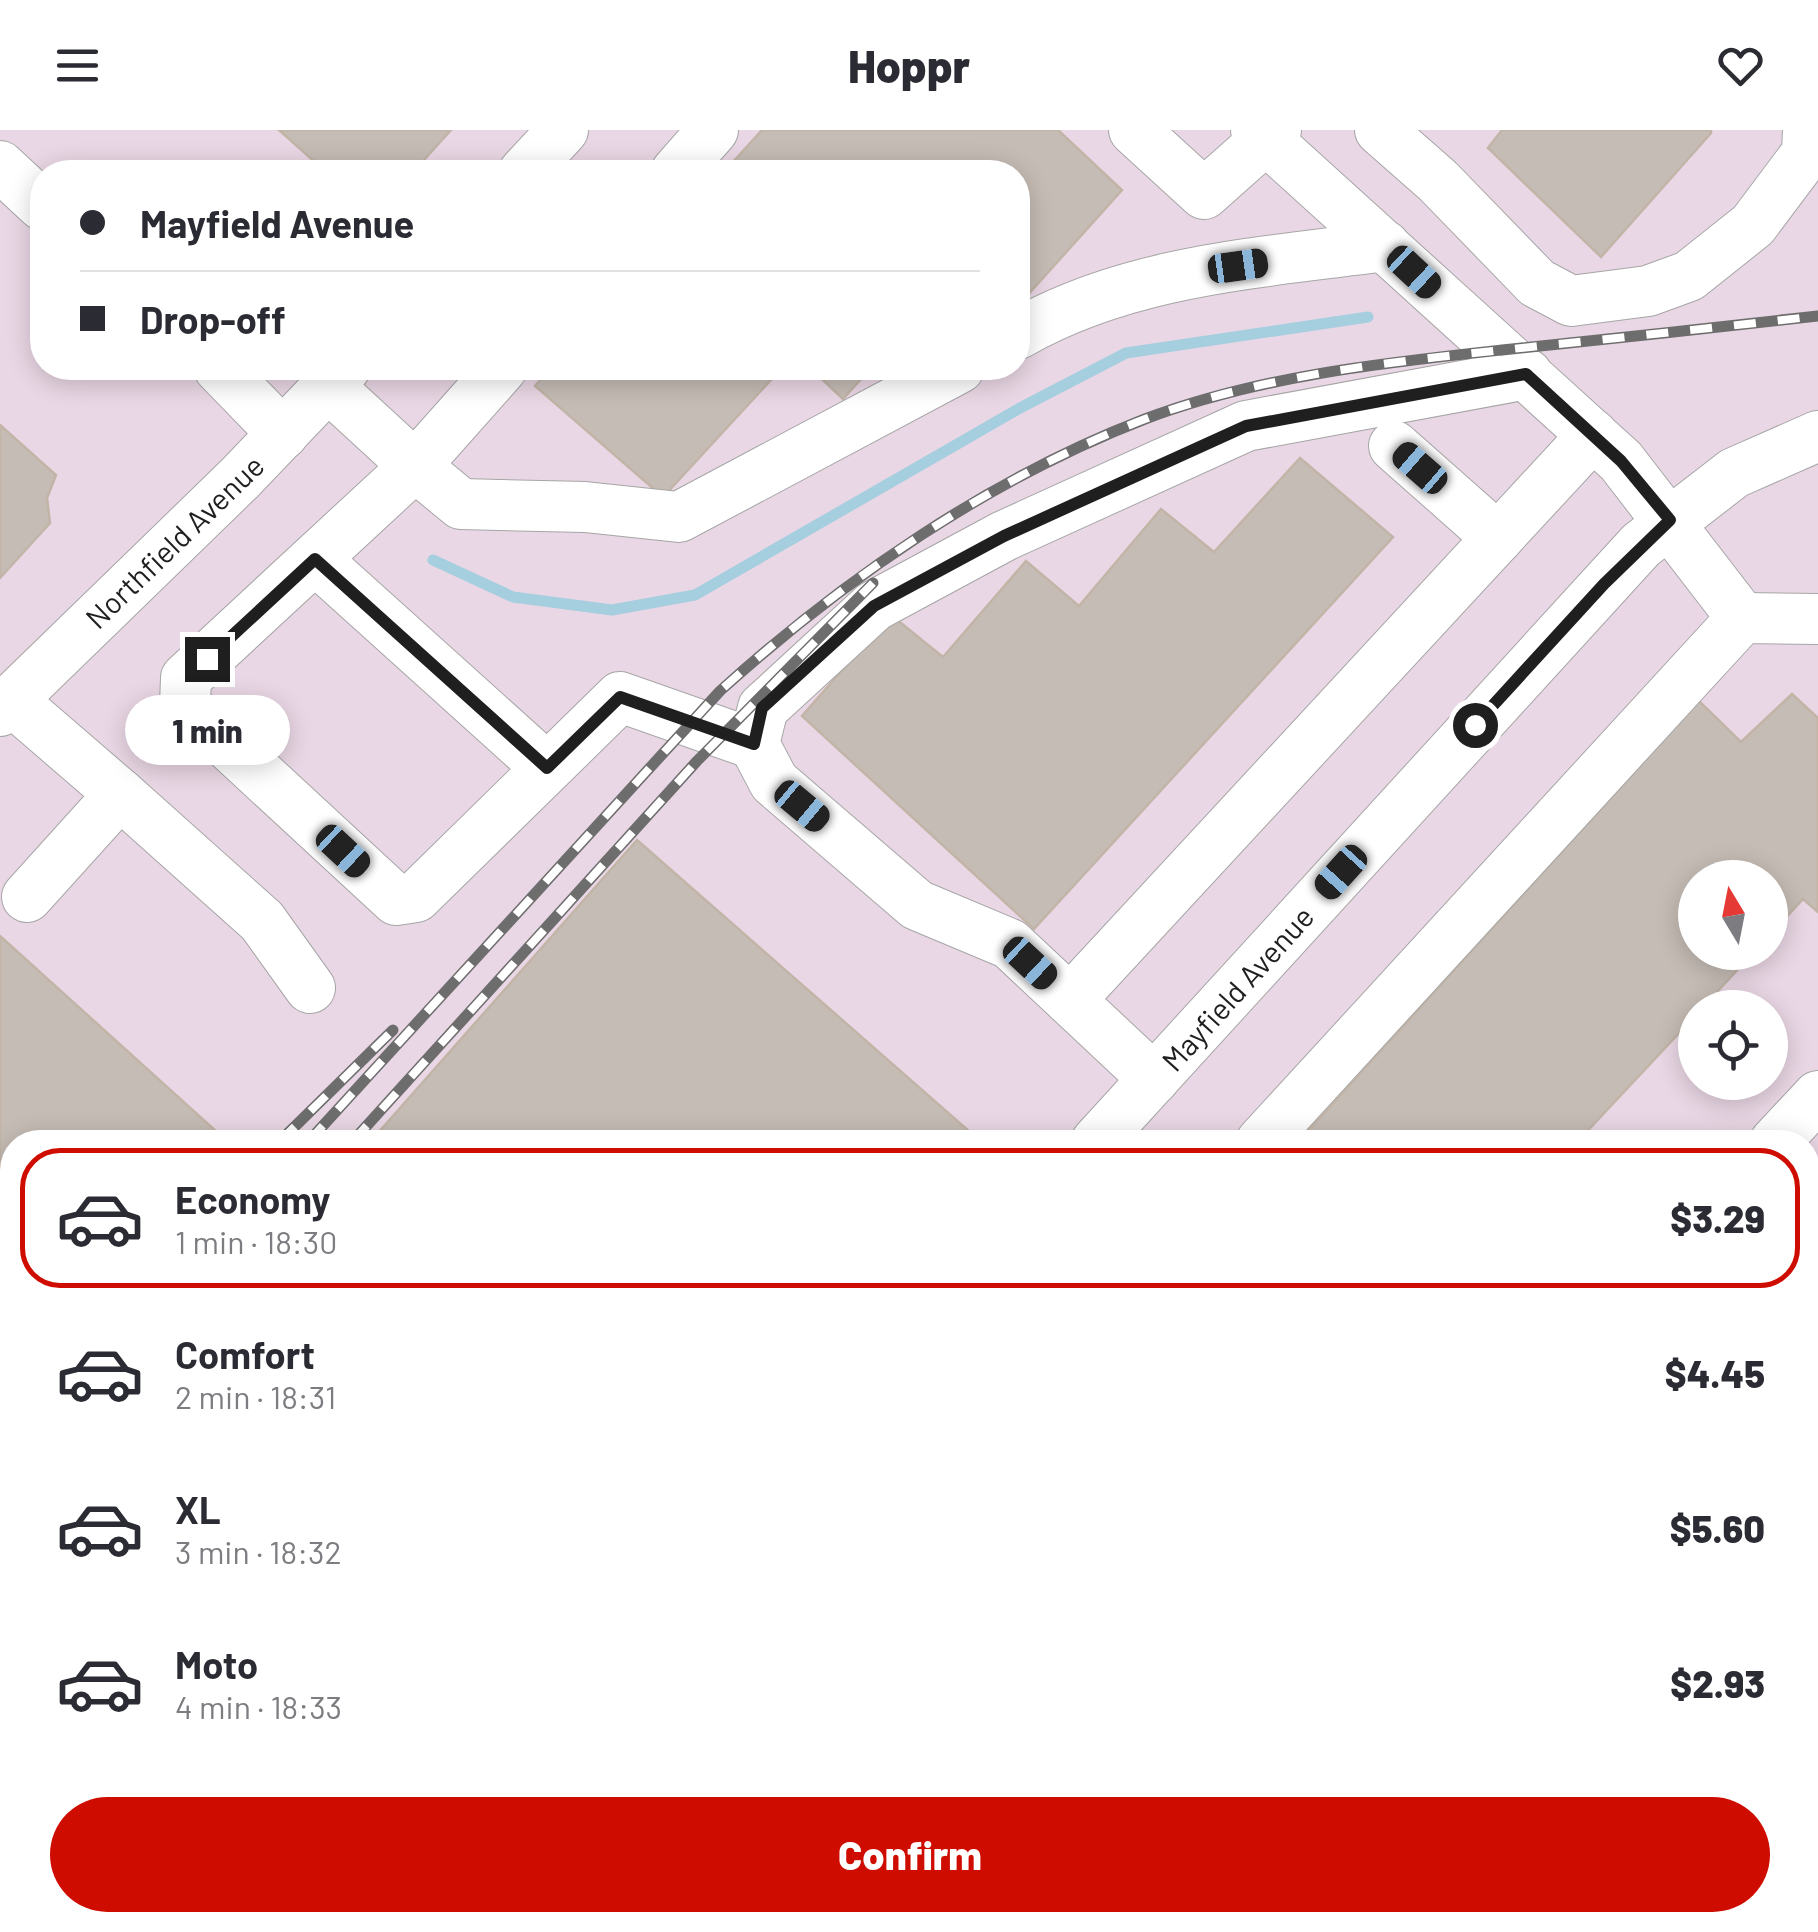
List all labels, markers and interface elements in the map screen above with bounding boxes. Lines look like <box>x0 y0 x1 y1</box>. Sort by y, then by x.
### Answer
icon: menu <box>50 38 105 93</box>
text: Hoppr <box>848 38 970 92</box>
icon: heart <box>1713 38 1768 93</box>
text: Mayfield Avenue <box>140 200 414 246</box>
car <box>1382 241 1446 303</box>
car <box>1206 247 1270 285</box>
text: Drop-off <box>140 296 286 342</box>
car <box>1388 437 1452 499</box>
street label: Northfield Avenue <box>77 447 271 635</box>
route end <box>185 637 230 682</box>
callout: 1 min <box>124 694 290 764</box>
route start <box>1453 703 1498 748</box>
text: 1 min <box>172 711 243 749</box>
car <box>769 775 835 837</box>
car <box>311 820 375 882</box>
car <box>1310 840 1372 904</box>
north arrow <box>1678 860 1788 970</box>
map controls <box>1678 860 1788 1100</box>
street label: Mayfield Avenue <box>1154 898 1320 1078</box>
car <box>998 932 1062 994</box>
button: locate <box>1678 990 1788 1100</box>
icon: car <box>55 1173 145 1263</box>
text: Economy <box>175 1176 330 1222</box>
text: $3.29 <box>1670 1195 1765 1241</box>
text: 1 min · 18:30 <box>175 1222 337 1260</box>
icon: car <box>55 1328 145 1418</box>
text: Comfort <box>175 1331 315 1377</box>
text: $4.45 <box>1665 1350 1765 1396</box>
text: 2 min · 18:31 <box>175 1377 336 1415</box>
icon: car <box>55 1483 145 1573</box>
text: XL <box>175 1486 221 1532</box>
text: $5.60 <box>1670 1505 1765 1551</box>
text: 3 min · 18:32 <box>175 1532 342 1570</box>
icon: car <box>55 1638 145 1728</box>
text: Moto <box>175 1641 258 1687</box>
text: $2.93 <box>1670 1660 1765 1706</box>
text: 4 min · 18:33 <box>175 1687 342 1725</box>
button: Confirm <box>50 1797 1770 1912</box>

